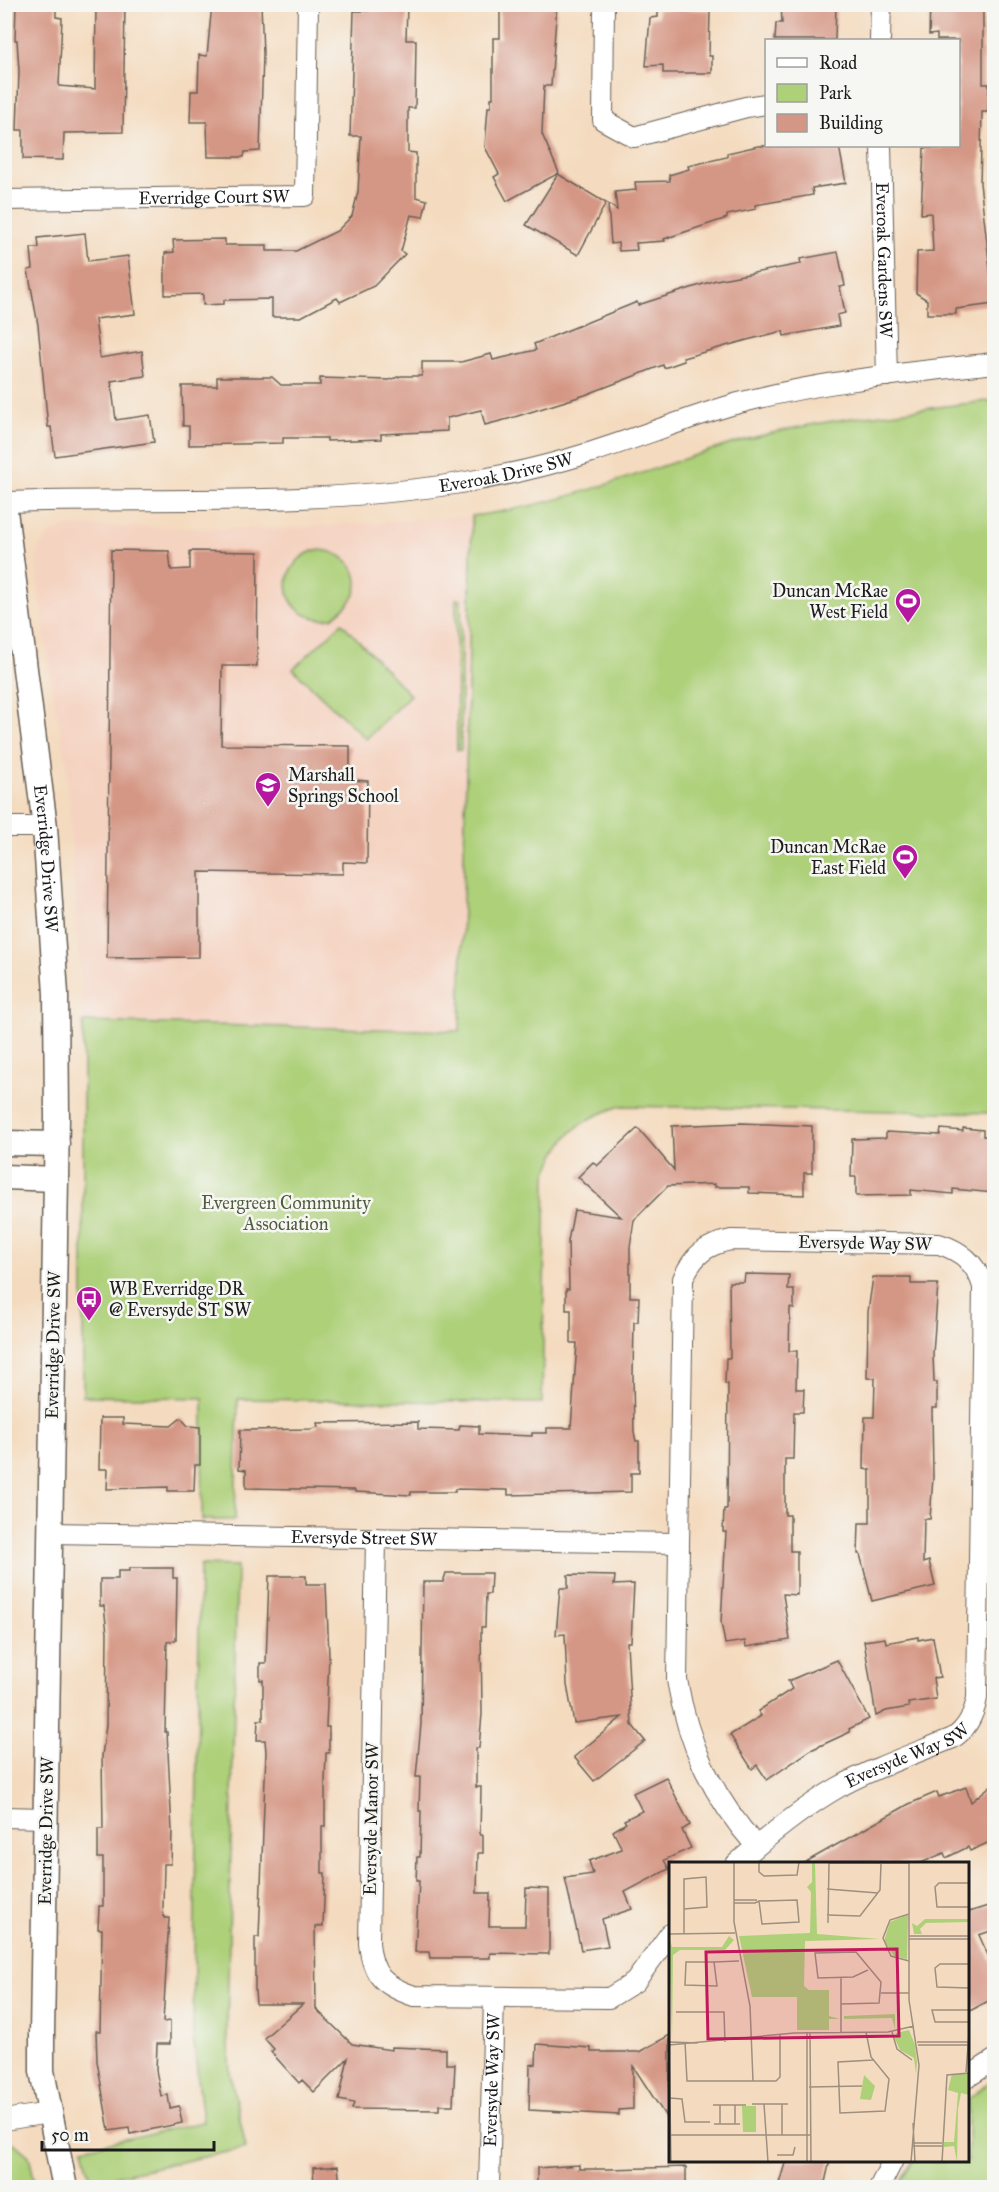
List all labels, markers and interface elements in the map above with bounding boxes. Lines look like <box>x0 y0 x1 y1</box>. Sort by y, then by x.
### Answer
legend <box>765 39 960 147</box>
text: Road <box>819 52 857 74</box>
text: Park <box>819 82 852 104</box>
text: Building <box>819 112 883 135</box>
street label: Everoak Gardens SW <box>871 182 897 339</box>
street label: Everridge Court SW <box>138 185 291 209</box>
street label: Everoak Drive SW <box>437 447 577 497</box>
place label: Duncan McRae West Field <box>772 580 888 623</box>
sports icon: Duncan McRae West Field <box>893 586 923 624</box>
place label: Marshall Springs School <box>288 764 399 808</box>
school or university icon: Marshall Springs School <box>253 770 283 808</box>
street label: Everridge Drive SW <box>29 783 63 934</box>
place label: Duncan McRae East Field <box>770 836 886 879</box>
sports icon: Duncan McRae East Field <box>890 842 920 880</box>
park label: Evergreen Community Association <box>201 1192 371 1235</box>
street label: Eversyde Way SW <box>798 1231 933 1255</box>
street label: Everridge Drive SW <box>41 1270 66 1419</box>
place label: WB Everridge DR @ Eversyde ST SW <box>109 1278 252 1321</box>
bus stop icon: WB Everridge DR @ Eversyde ST SW <box>74 1284 104 1322</box>
street label: Eversyde Street SW <box>290 1526 438 1550</box>
street label: Eversyde Way SW <box>841 1718 975 1793</box>
street label: Eversyde Manor SW <box>359 1741 383 1896</box>
street label: Everridge Drive SW <box>34 1756 59 1905</box>
inset map <box>669 1862 969 2162</box>
street label: Eversyde Way SW <box>479 2012 505 2147</box>
scale bar <box>42 2114 214 2152</box>
text: 50 m <box>51 2124 89 2146</box>

